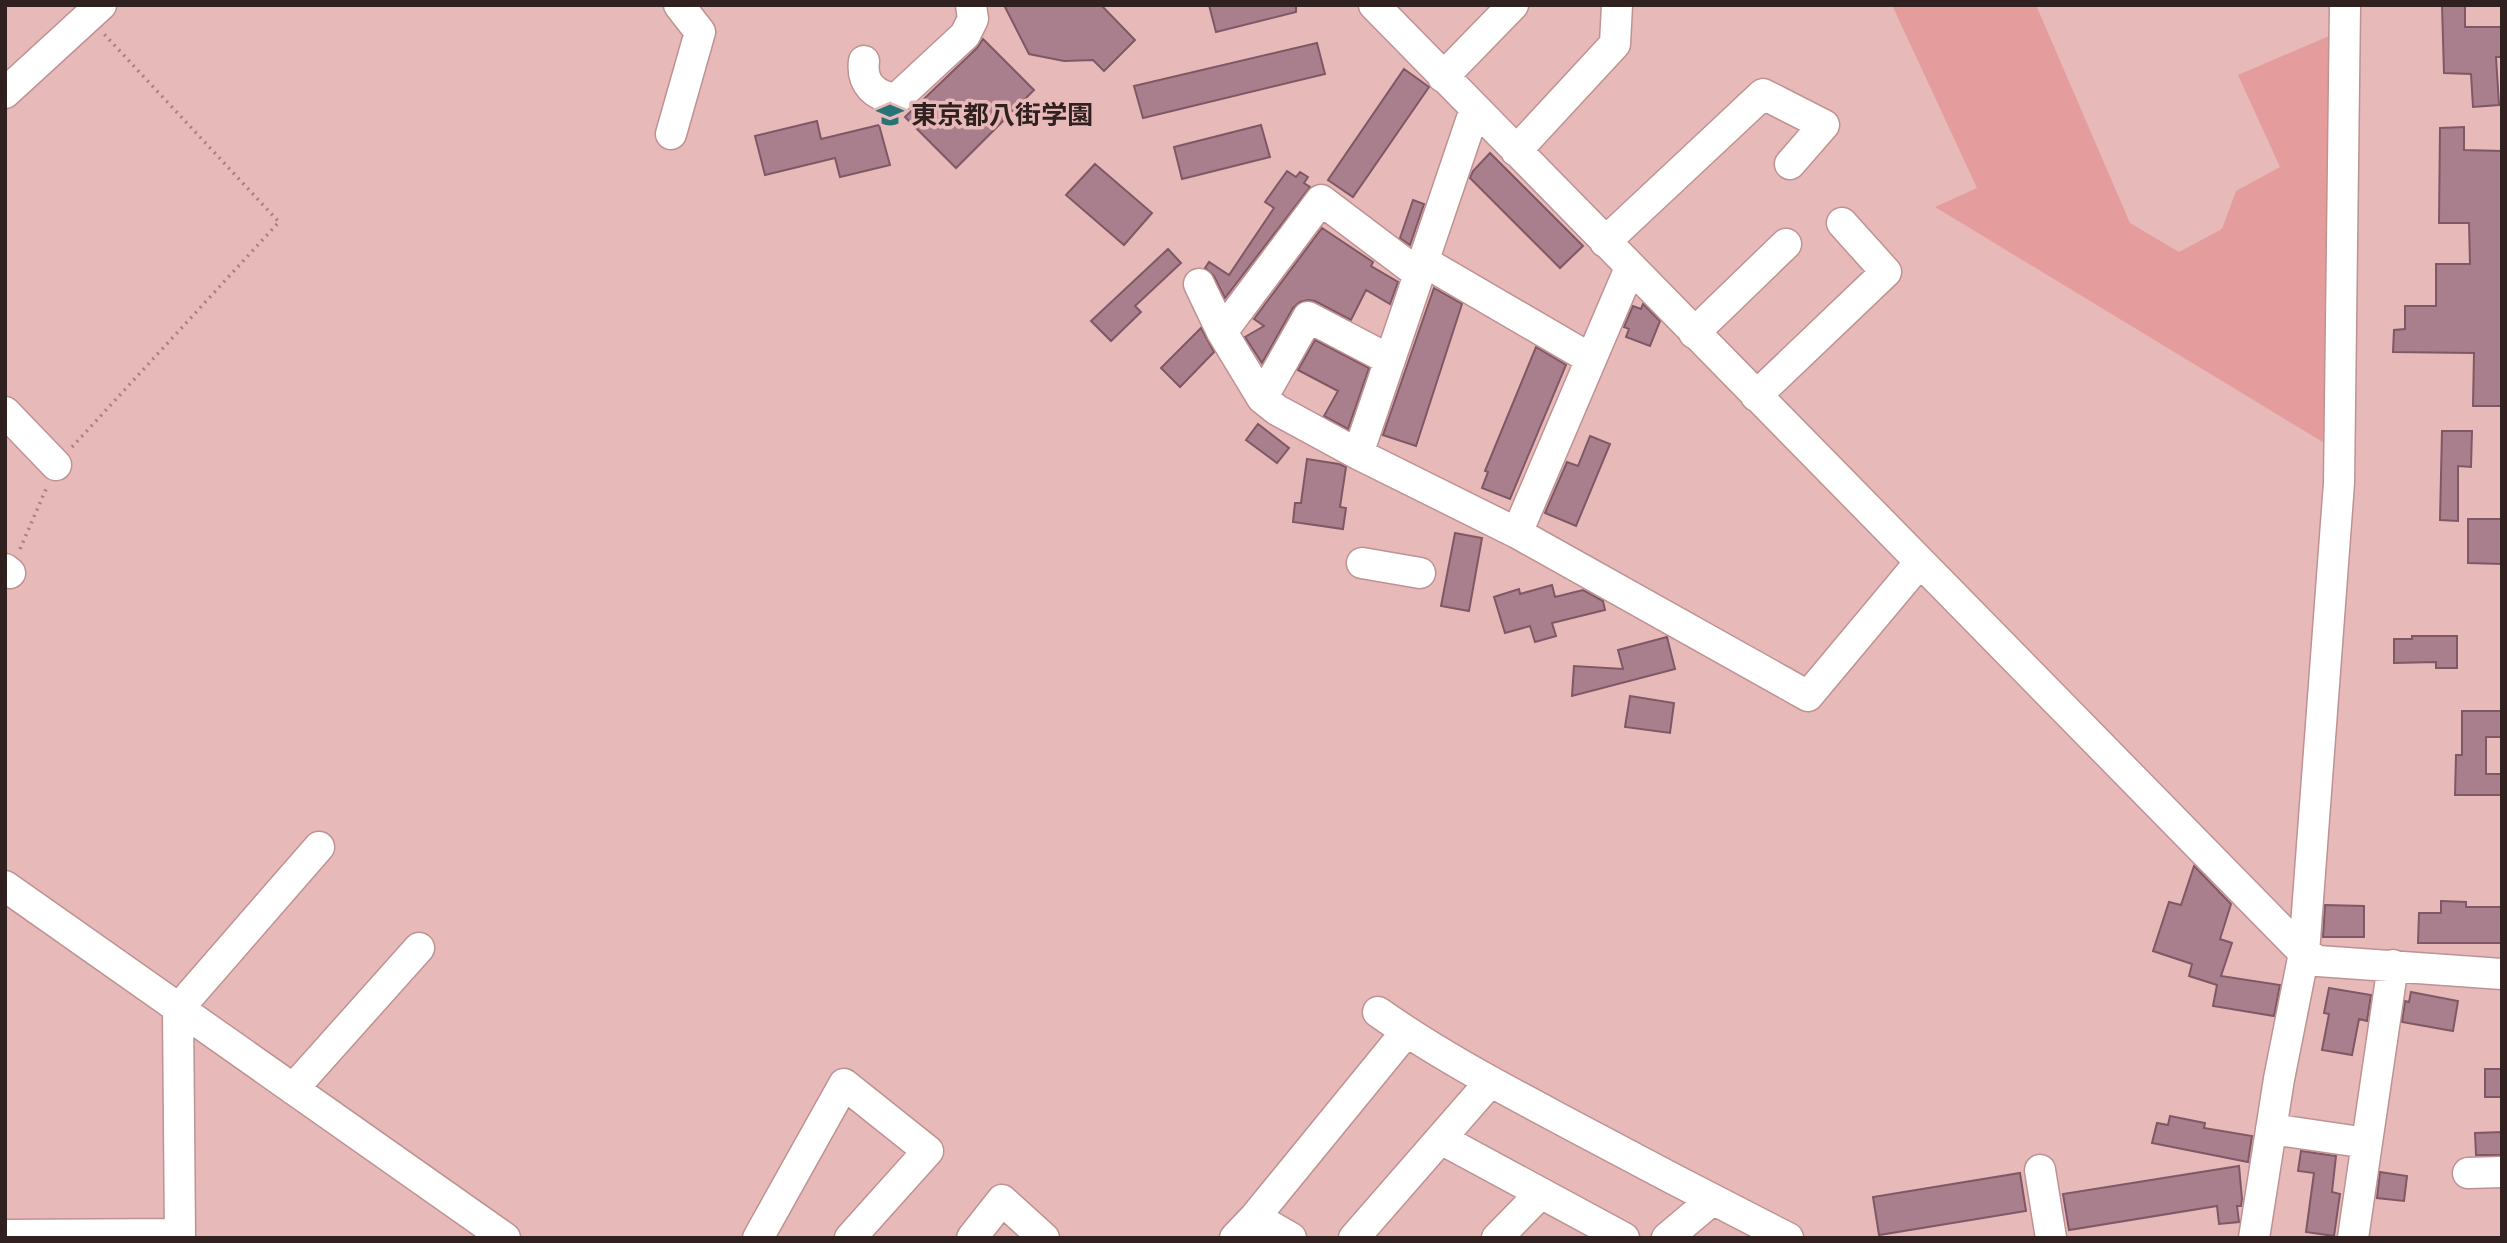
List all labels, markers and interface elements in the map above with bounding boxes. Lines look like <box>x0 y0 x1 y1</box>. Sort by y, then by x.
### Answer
place label: 東京都八街学園 <box>911 99 1093 131</box>
school or university icon: 東京都八街学園 <box>875 100 905 130</box>

